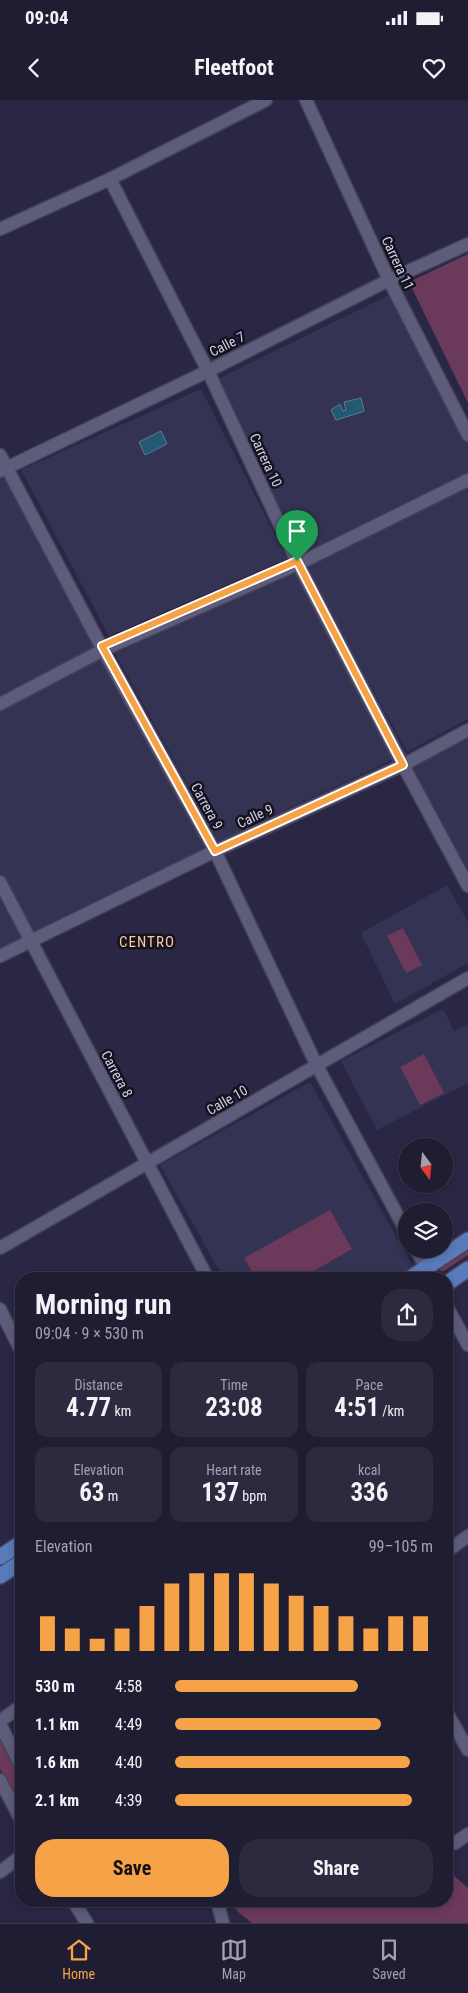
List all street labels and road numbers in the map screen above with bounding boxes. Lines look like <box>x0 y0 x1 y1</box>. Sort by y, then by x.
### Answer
street label: Carrera 11 <box>379 234 417 292</box>
street label: Calle 7 <box>207 328 248 360</box>
street label: Carrera 10 <box>247 431 285 489</box>
street label: Carrera 9 <box>188 780 226 832</box>
street label: Calle 9 <box>235 801 275 831</box>
street label: Carrera 8 <box>98 1048 136 1100</box>
street label: Calle 10 <box>204 1082 250 1118</box>

